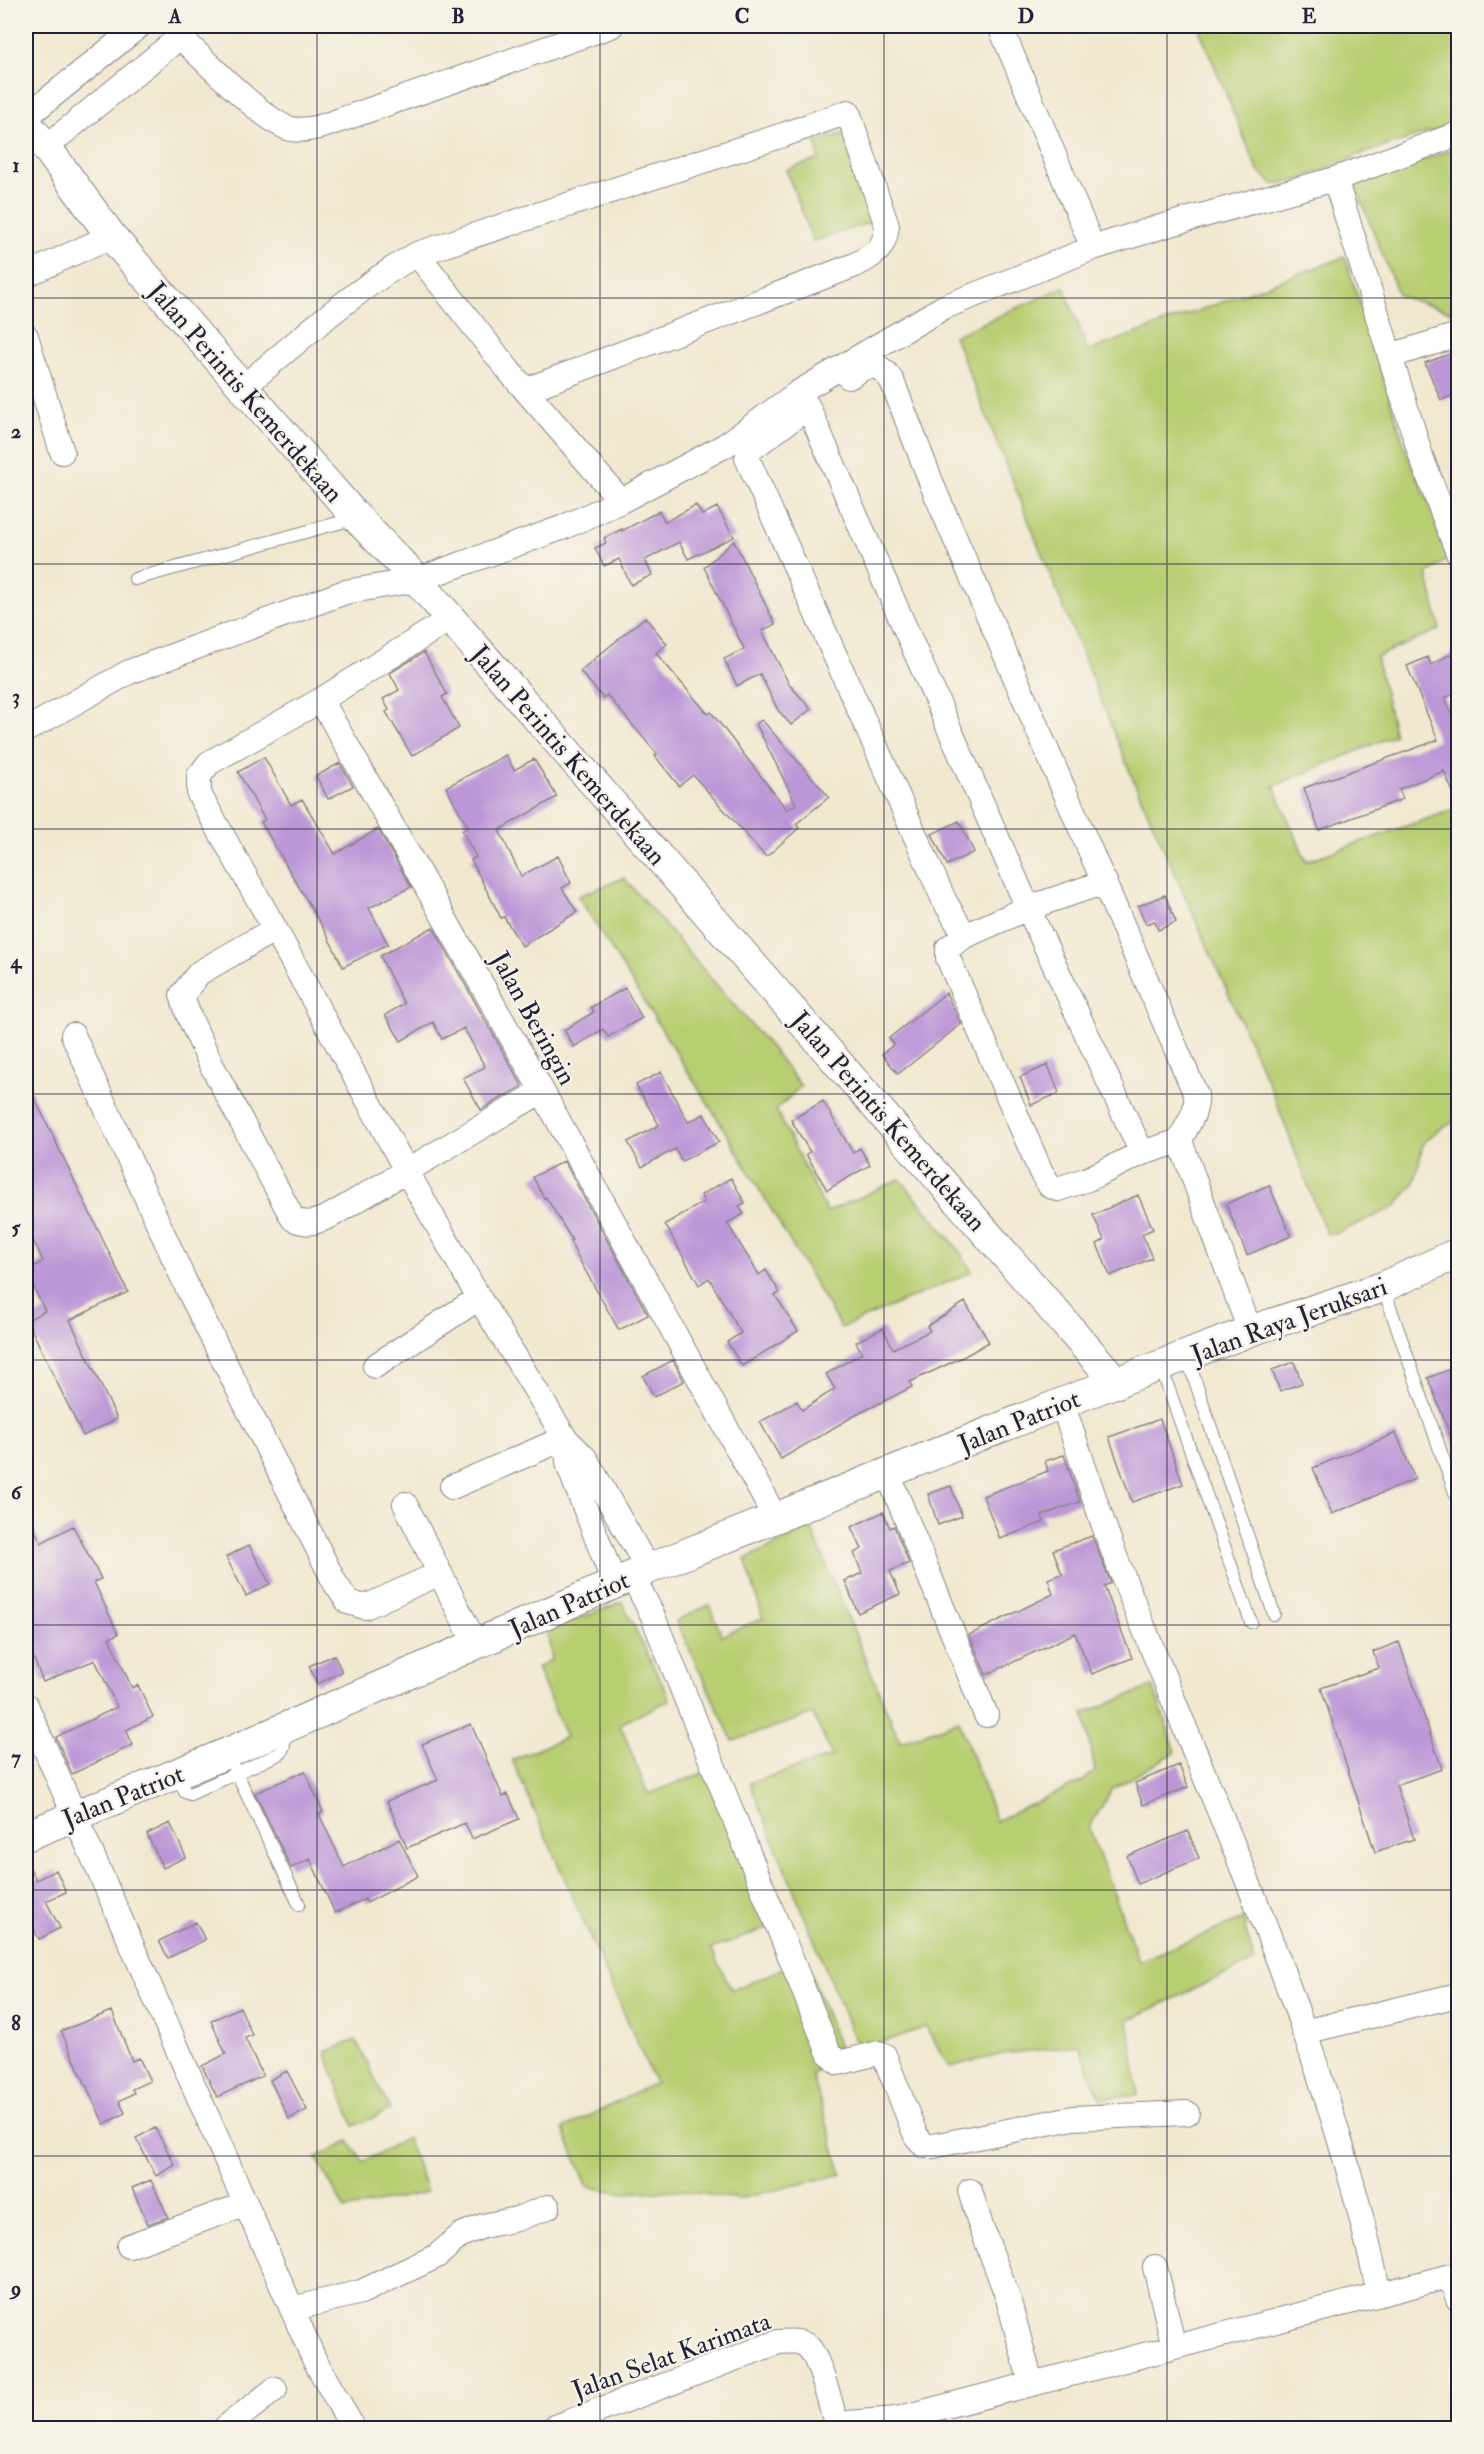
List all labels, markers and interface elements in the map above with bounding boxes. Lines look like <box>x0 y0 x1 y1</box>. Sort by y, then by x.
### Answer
text: A <box>168 4 182 29</box>
text: B <box>451 4 465 29</box>
text: C <box>735 4 749 29</box>
text: D <box>1018 4 1034 29</box>
text: E <box>1302 4 1317 29</box>
text: 1 <box>12 153 20 178</box>
street label: Jalan Perintis Kemerdekaan <box>140 275 350 509</box>
text: 2 <box>11 419 21 444</box>
street label: Jalan Perintis Kemerdekaan <box>463 638 673 872</box>
text: 3 <box>12 684 20 709</box>
street label: Jalan Beringin <box>483 945 583 1091</box>
text: 4 <box>10 949 23 974</box>
street label: Jalan Perintis Kemerdekaan <box>783 1004 993 1238</box>
text: 5 <box>12 1215 22 1240</box>
street label: Jalan Raya Jeruksari <box>1186 1271 1392 1372</box>
street label: Jalan Patriot <box>953 1383 1085 1461</box>
text: 6 <box>11 1480 23 1505</box>
street label: Jalan Patriot <box>504 1564 634 1646</box>
text: 7 <box>11 1745 21 1770</box>
street label: Jalan Patriot <box>57 1758 189 1836</box>
text: 8 <box>11 2011 21 2036</box>
text: 9 <box>9 2276 21 2301</box>
street label: Jalan Selat Karimata <box>567 2305 775 2407</box>

